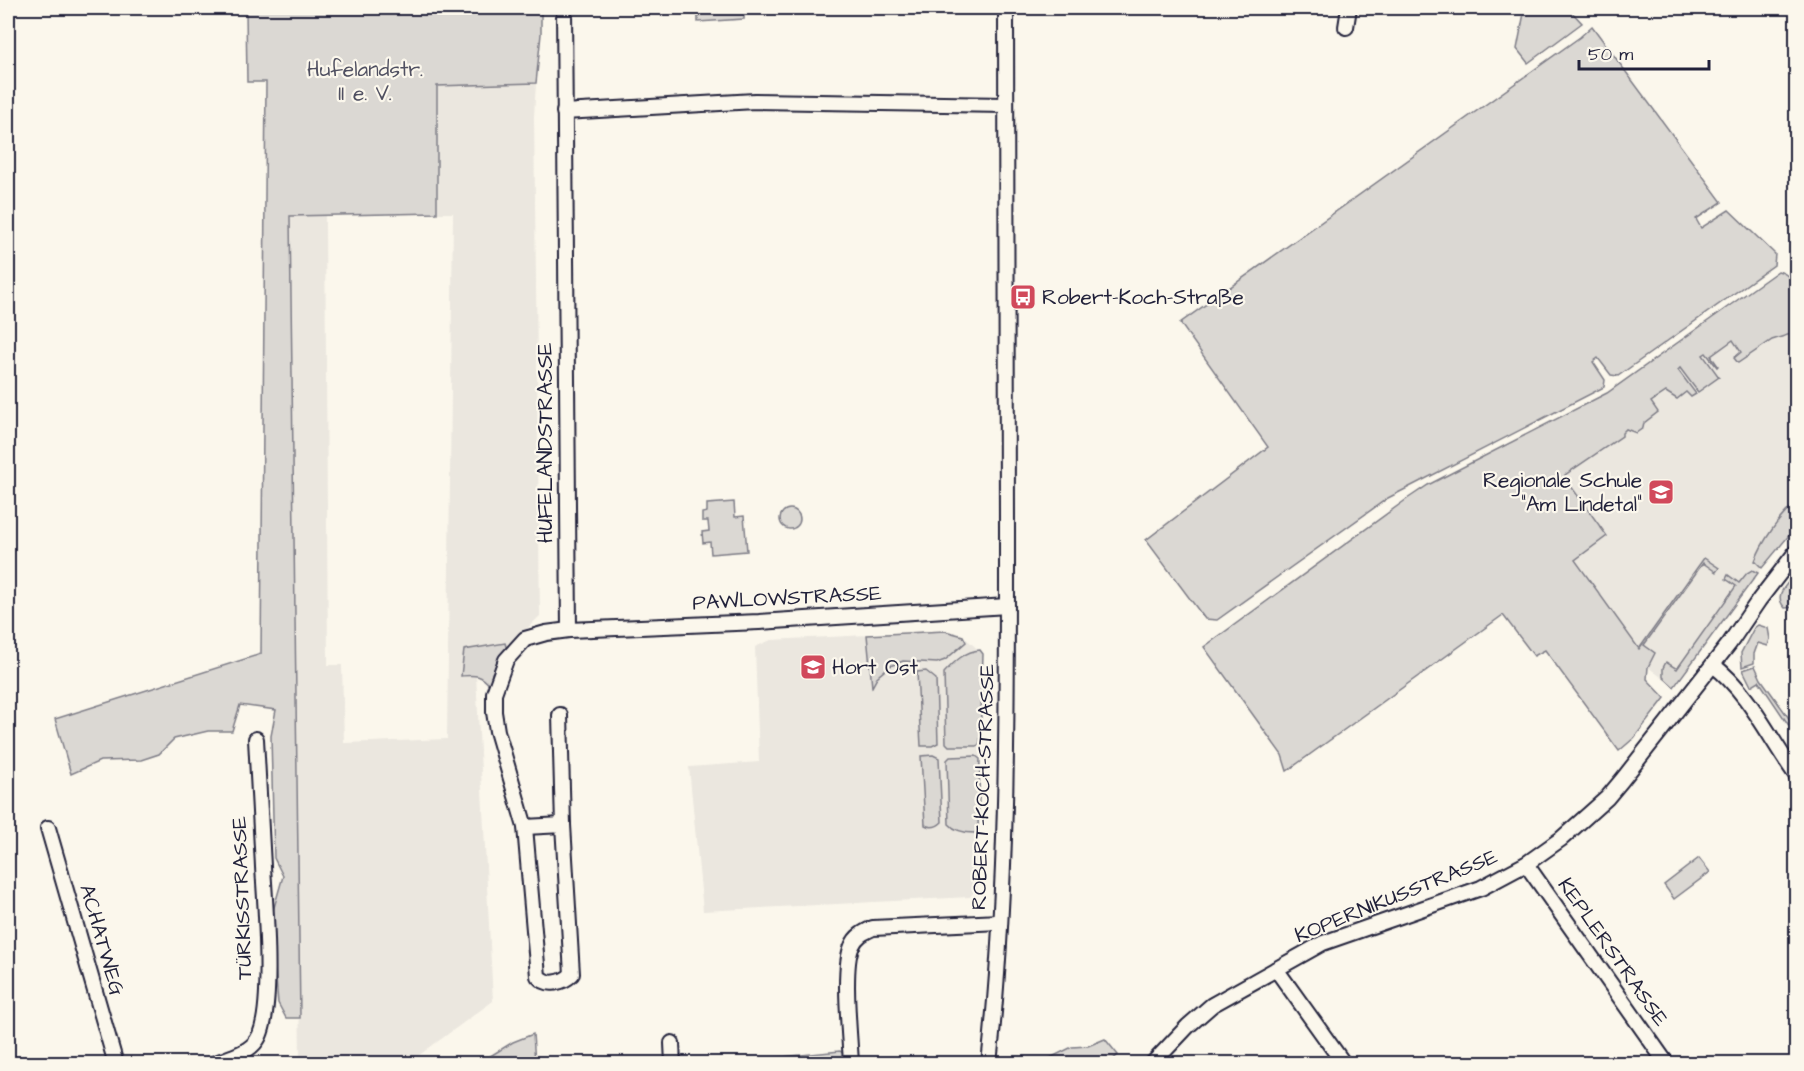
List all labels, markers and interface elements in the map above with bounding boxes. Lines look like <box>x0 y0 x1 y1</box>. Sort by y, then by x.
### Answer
scale bar <box>1579 33 1710 71</box>
text: 50 m <box>1588 42 1633 67</box>
park label: Hufelandstr. II e. V. <box>307 55 423 108</box>
bus stop icon: Robert-Koch-Straße <box>1008 282 1038 312</box>
place label: Robert-Koch-Straße <box>1042 283 1244 312</box>
street label: HUFELANDSTRASSE <box>531 342 560 543</box>
place label: Regionale Schule "Am Lindetal" <box>1483 466 1642 519</box>
school or university icon: Regionale Schule "Am Lindetal" <box>1646 477 1676 507</box>
street label: PAWLOWSTRASSE <box>692 579 883 617</box>
school or university icon: Hort Ost <box>798 652 828 682</box>
place label: Hort Ost <box>832 653 919 682</box>
street label: ROBERT-KOCH-STRASSE <box>964 663 1002 911</box>
street label: TÜRKISSTRASSE <box>225 815 259 980</box>
street label: KOPERNIKUSSTRASSE <box>1290 842 1502 950</box>
street label: KEPLERSTRASSE <box>1551 872 1675 1032</box>
street label: ACHATWEG <box>72 881 132 999</box>

